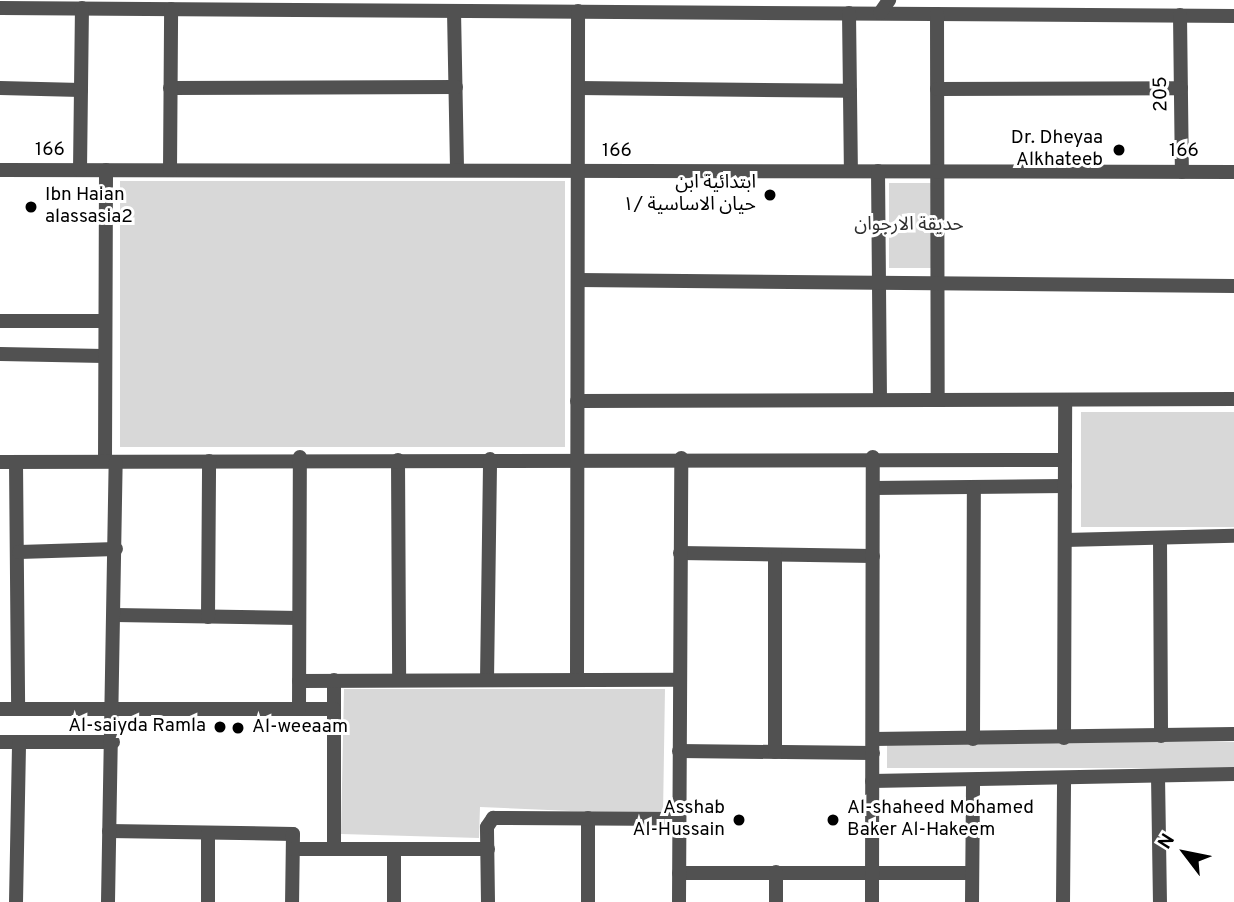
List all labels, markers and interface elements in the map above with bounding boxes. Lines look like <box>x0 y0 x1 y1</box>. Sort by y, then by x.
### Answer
street label: 205 <box>1150 76 1174 112</box>
place label: Dr. Dheyaa Alkhateeb <box>1011 128 1103 172</box>
street label: 166 <box>35 140 65 162</box>
marker: Dr. Dheyaa Alkhateeb <box>1109 140 1129 160</box>
street label: 166 <box>602 141 632 163</box>
street label: 166 <box>1169 141 1199 163</box>
place label: ابتدائية ابن حيان الاساسية /١ <box>623 173 756 217</box>
place label: Ibn Haian alassasia2 <box>45 185 133 229</box>
marker: ابتدائية ابن حيان الاساسية /١ <box>762 187 778 203</box>
marker: Ibn Haian alassasia2 <box>23 199 39 215</box>
park label: حديقة الارجوان <box>854 215 964 237</box>
place label: Al-saiyda Ramla <box>68 716 206 738</box>
place label: Al-weeaam <box>252 717 348 739</box>
marker: Al-saiyda Ramla <box>212 719 228 735</box>
marker: Al-weeaam <box>230 720 246 736</box>
place label: Asshab Al-Hussain <box>633 798 725 842</box>
place label: Al-shaheed Mohamed Baker Al-Hakeem <box>847 798 1034 842</box>
marker: Asshab Al-Hussain <box>731 812 747 828</box>
marker: Al-shaheed Mohamed Baker Al-Hakeem <box>825 812 841 828</box>
north arrow <box>1150 818 1220 888</box>
text: N <box>1153 830 1181 854</box>

